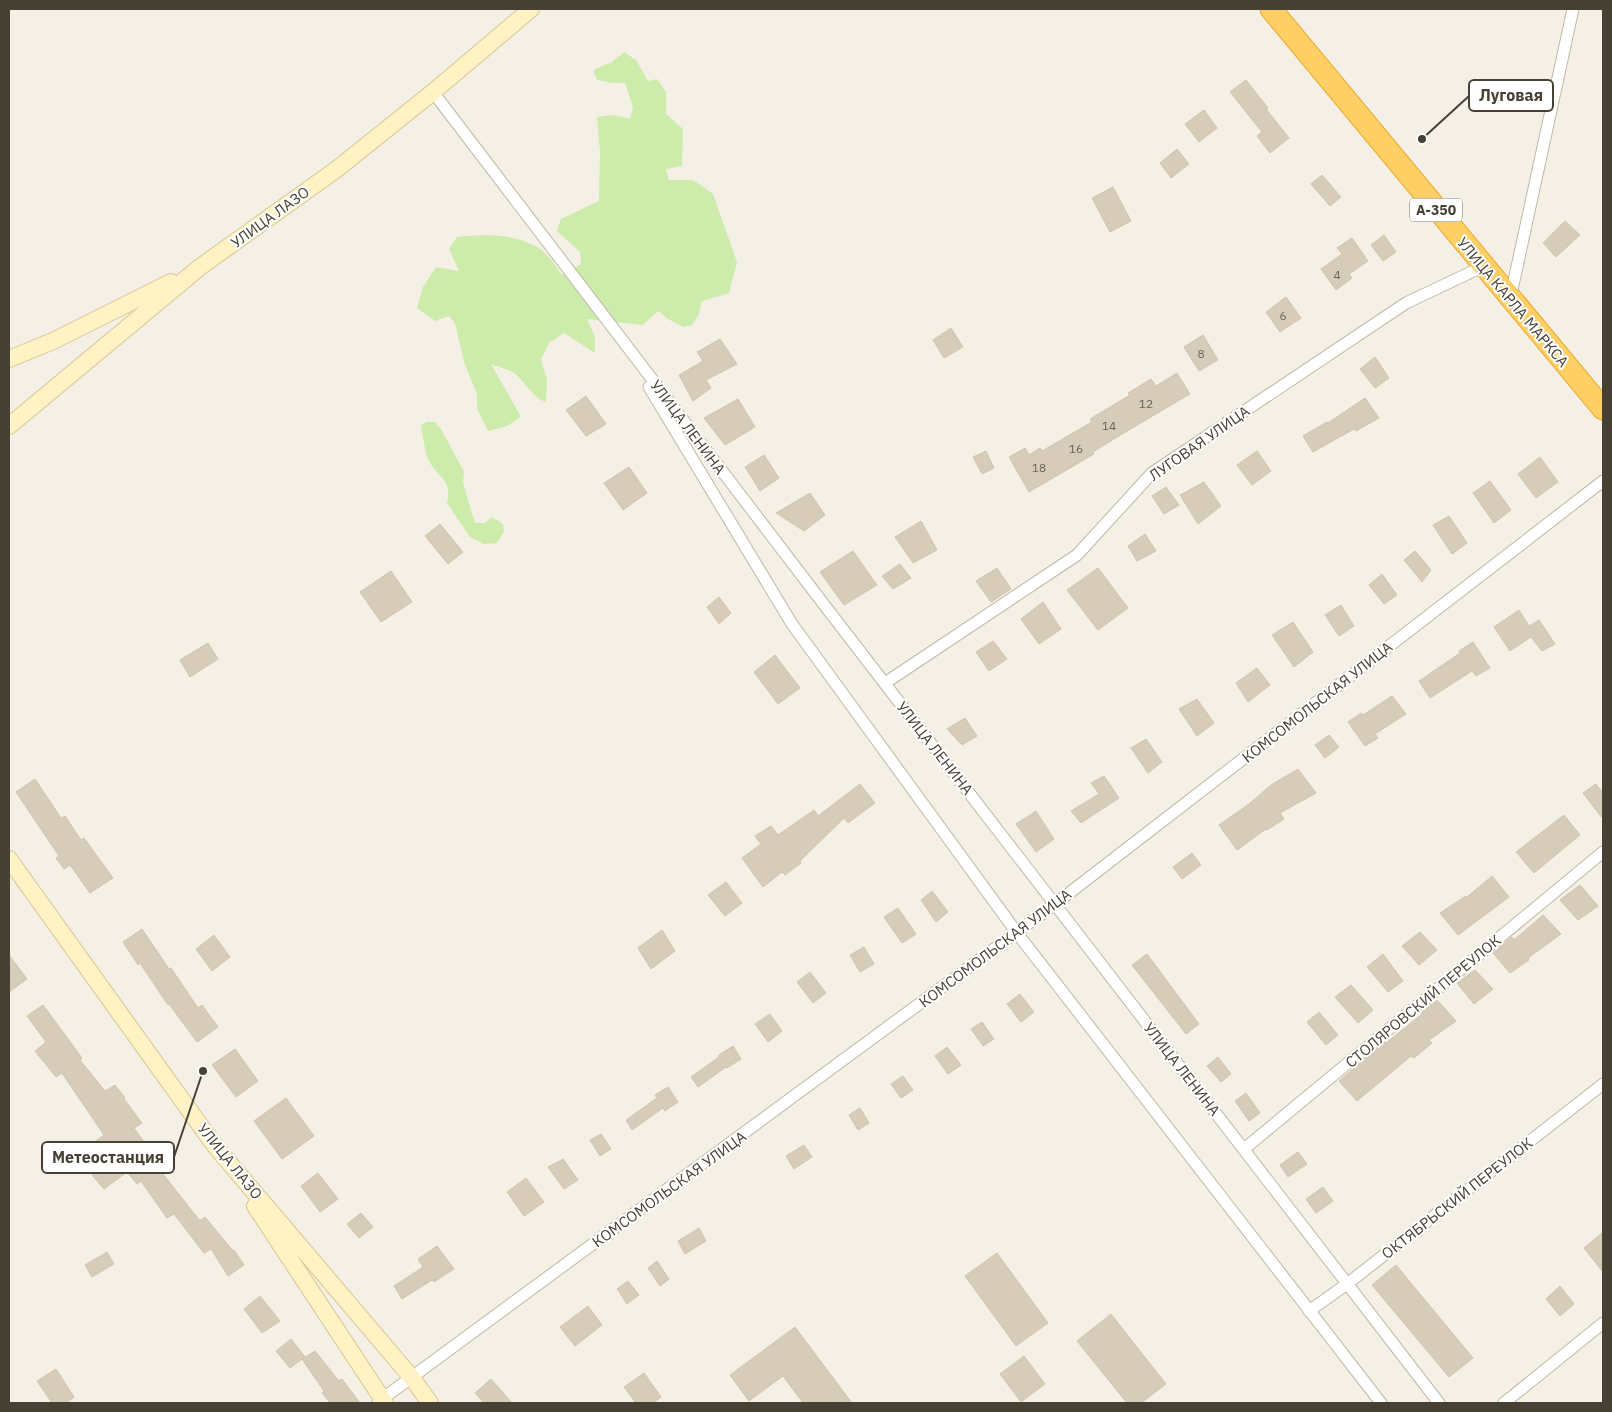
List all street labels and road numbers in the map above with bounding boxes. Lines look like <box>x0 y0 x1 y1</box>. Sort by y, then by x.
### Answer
street label: УЛИЦА ЛАЗО <box>227 182 313 252</box>
road number: А-350 <box>1410 198 1462 222</box>
street label: УЛИЦА КАРЛА МАРКСА <box>1453 233 1573 371</box>
street label: УЛИЦА ЛЕНИНА <box>646 376 730 478</box>
street label: ЛУГОВАЯ УЛИЦА <box>1145 401 1253 485</box>
street label: КОМСОМОЛЬСКАЯ УЛИЦА <box>1238 637 1396 767</box>
street label: УЛИЦА ЛЕНИНА <box>893 697 978 799</box>
street label: КОМСОМОЛЬСКАЯ УЛИЦА <box>915 884 1075 1012</box>
street label: СТОЛЯРОВСКИЙ ПЕРЕУЛОК <box>1341 930 1505 1072</box>
street label: УЛИЦА ЛЕНИНА <box>1140 1018 1225 1120</box>
street label: УЛИЦА ЛАЗО <box>194 1119 266 1203</box>
street label: КОМСОМОЛЬСКАЯ УЛИЦА <box>588 1126 750 1251</box>
street label: ОКТЯБРЬСКИЙ ПЕРЕУЛОК <box>1378 1133 1536 1263</box>

